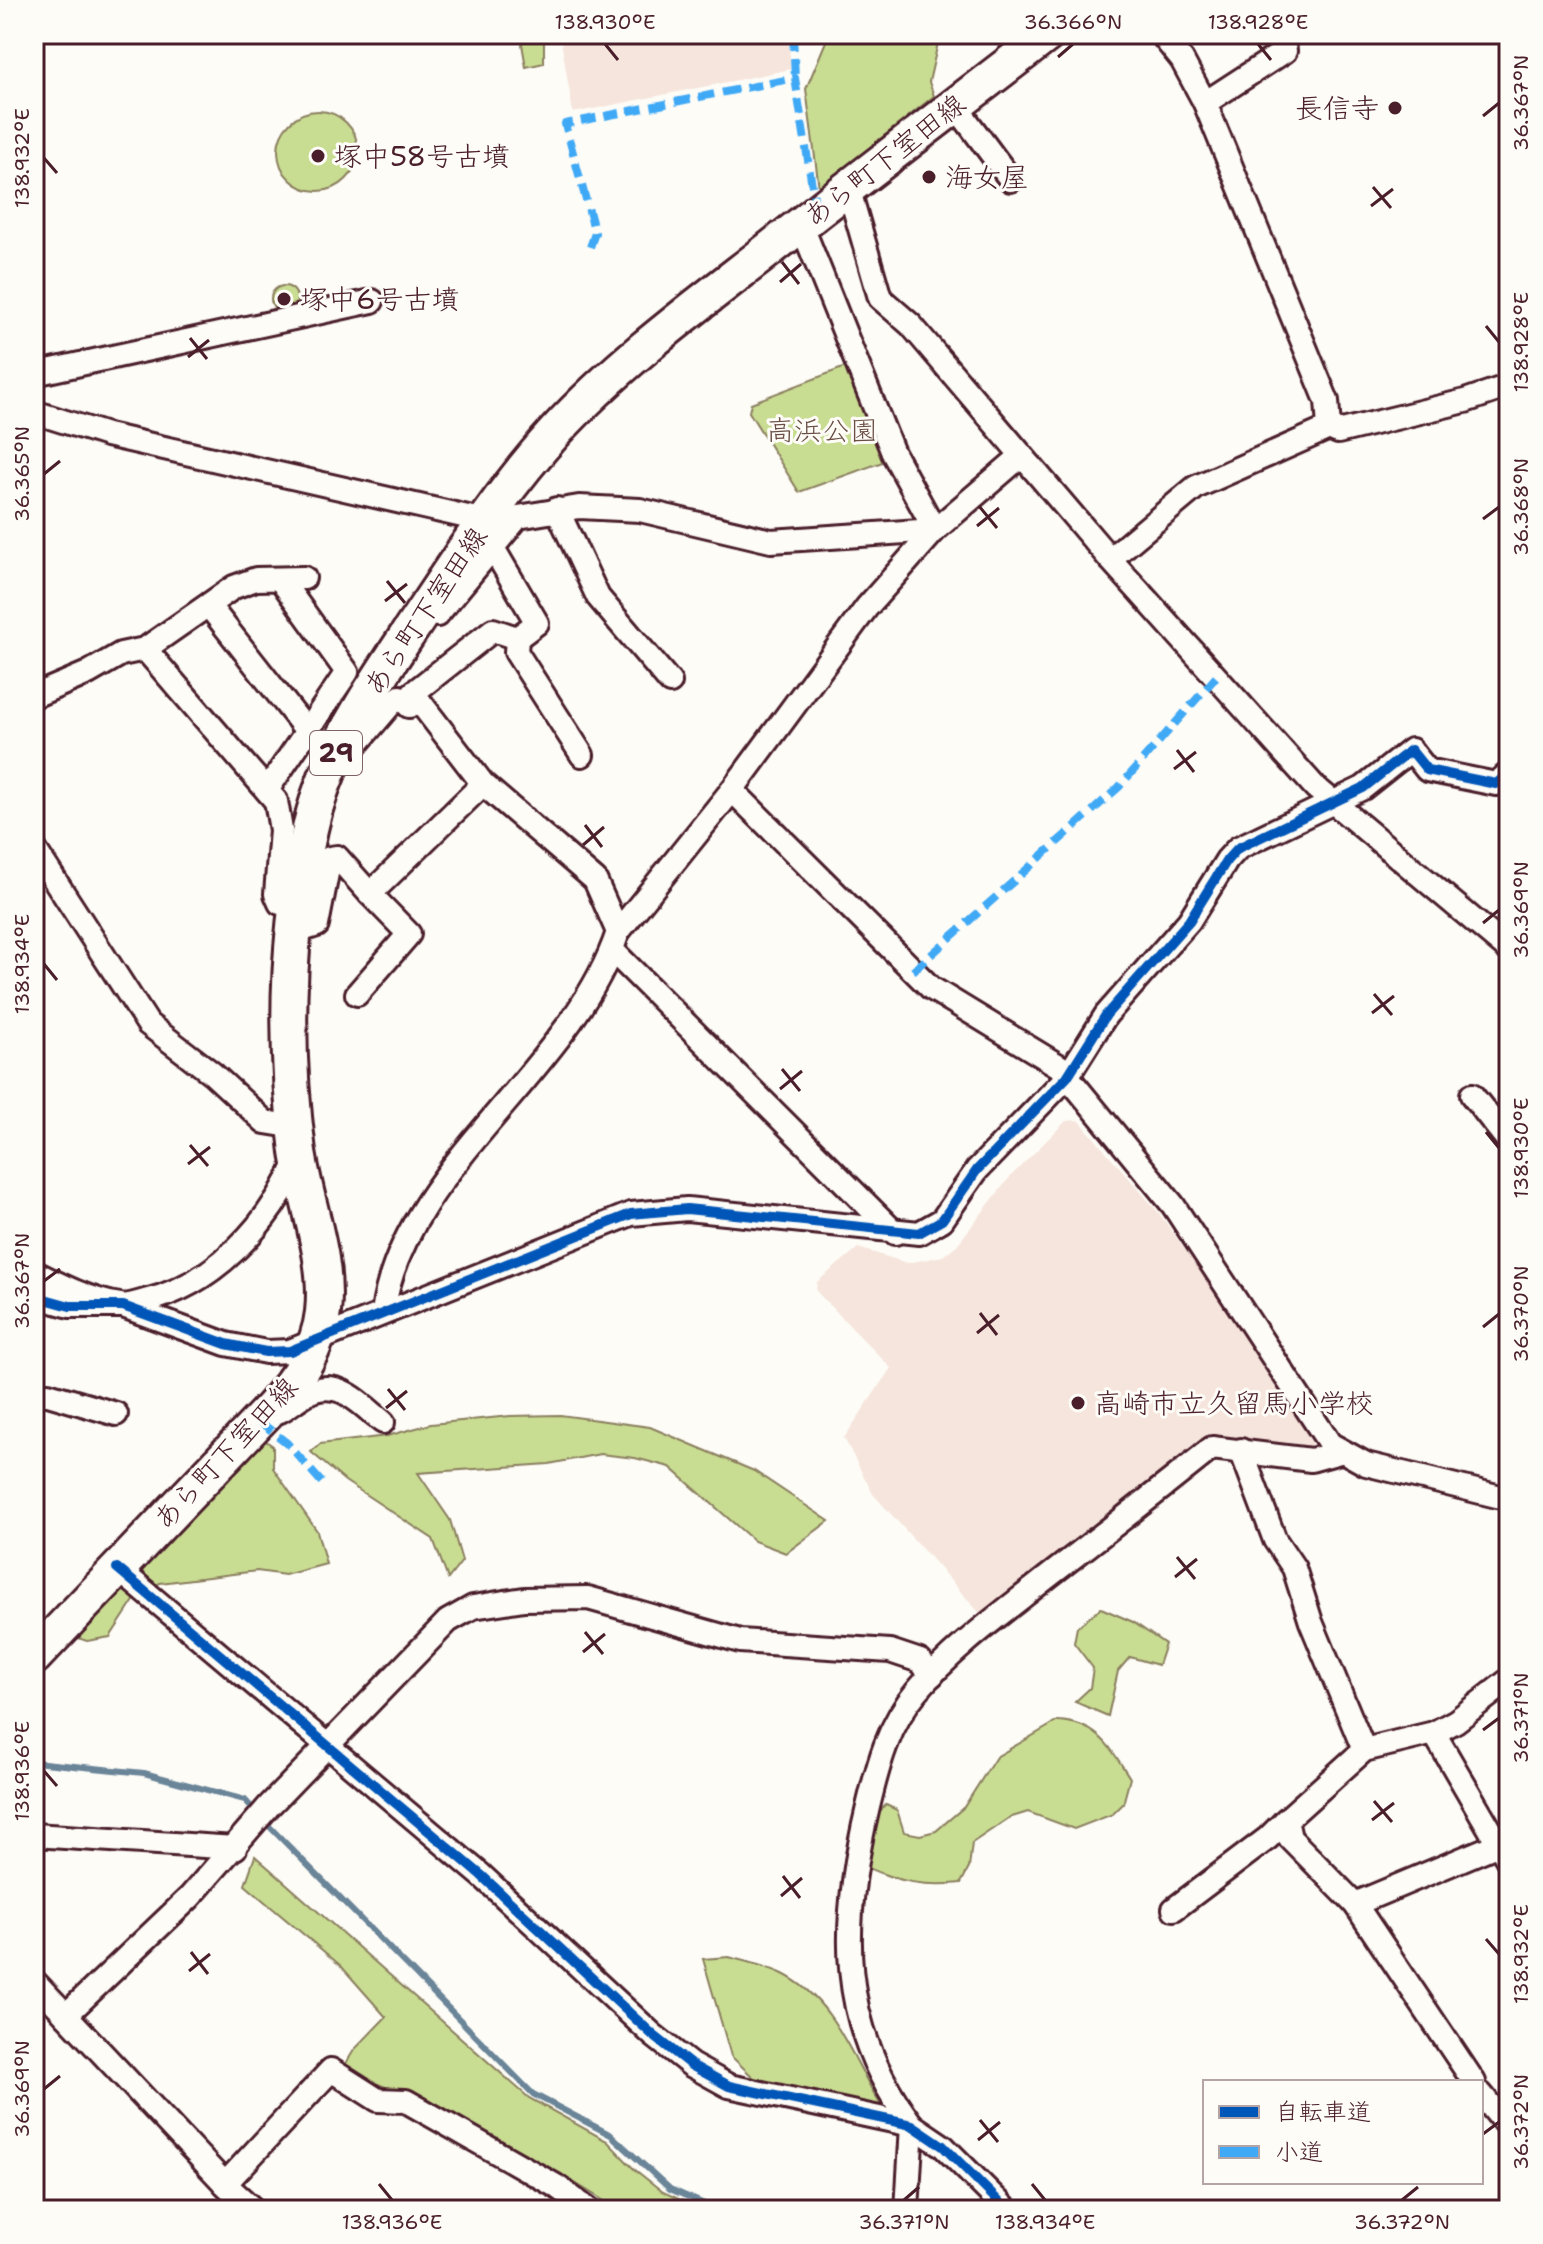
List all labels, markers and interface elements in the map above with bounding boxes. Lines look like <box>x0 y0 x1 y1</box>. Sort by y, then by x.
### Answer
text: 138.930°E <box>555 9 655 35</box>
text: 36.366°N <box>1024 9 1122 35</box>
text: 138.928°E <box>1208 9 1308 35</box>
text: 36.367°N <box>1508 55 1534 151</box>
street label: あら町下室田線 <box>795 85 973 235</box>
place label: 長信寺 <box>1295 89 1379 127</box>
marker: 長信寺 <box>1386 99 1404 117</box>
text: 138.932°E <box>9 108 35 208</box>
place label: 塚中58号古墳 <box>334 137 510 175</box>
marker: 塚中58号古墳 <box>309 147 327 165</box>
place label: 海女屋 <box>945 158 1029 196</box>
marker: 海女屋 <box>920 168 938 186</box>
place label: 塚中6号古墳 <box>300 280 460 318</box>
marker: 塚中6号古墳 <box>275 290 293 308</box>
text: 138.928°E <box>1508 292 1534 392</box>
park label: 高浜公園 <box>766 411 878 449</box>
text: 36.365°N <box>9 426 35 522</box>
text: 36.368°N <box>1508 458 1534 556</box>
street label: あら町下室田線 <box>354 519 496 703</box>
road number: 29 <box>310 731 362 775</box>
text: 36.369°N <box>1508 861 1534 959</box>
text: 138.934°E <box>9 914 35 1014</box>
text: 138.930°E <box>1508 1098 1534 1198</box>
text: 36.367°N <box>9 1233 35 1329</box>
text: 36.370°N <box>1508 1265 1534 1363</box>
street label: あら町下室田線 <box>144 1368 306 1538</box>
place label: 高崎市立久留馬小学校 <box>1094 1384 1374 1422</box>
marker: 高崎市立久留馬小学校 <box>1069 1394 1087 1412</box>
text: 36.371°N <box>1508 1673 1534 1763</box>
text: 138.936°E <box>9 1721 35 1821</box>
text: 138.932°E <box>1508 1904 1534 2004</box>
text: 36.369°N <box>9 2040 35 2138</box>
text: 36.372°N <box>1508 2074 1534 2170</box>
legend <box>1203 2080 1483 2184</box>
text: 自転車道 <box>1275 2096 1371 2128</box>
text: 小道 <box>1275 2136 1323 2168</box>
text: 138.936°E <box>342 2209 442 2235</box>
text: 36.371°N <box>859 2209 949 2235</box>
text: 138.934°E <box>995 2209 1095 2235</box>
text: 36.372°N <box>1354 2209 1450 2235</box>

